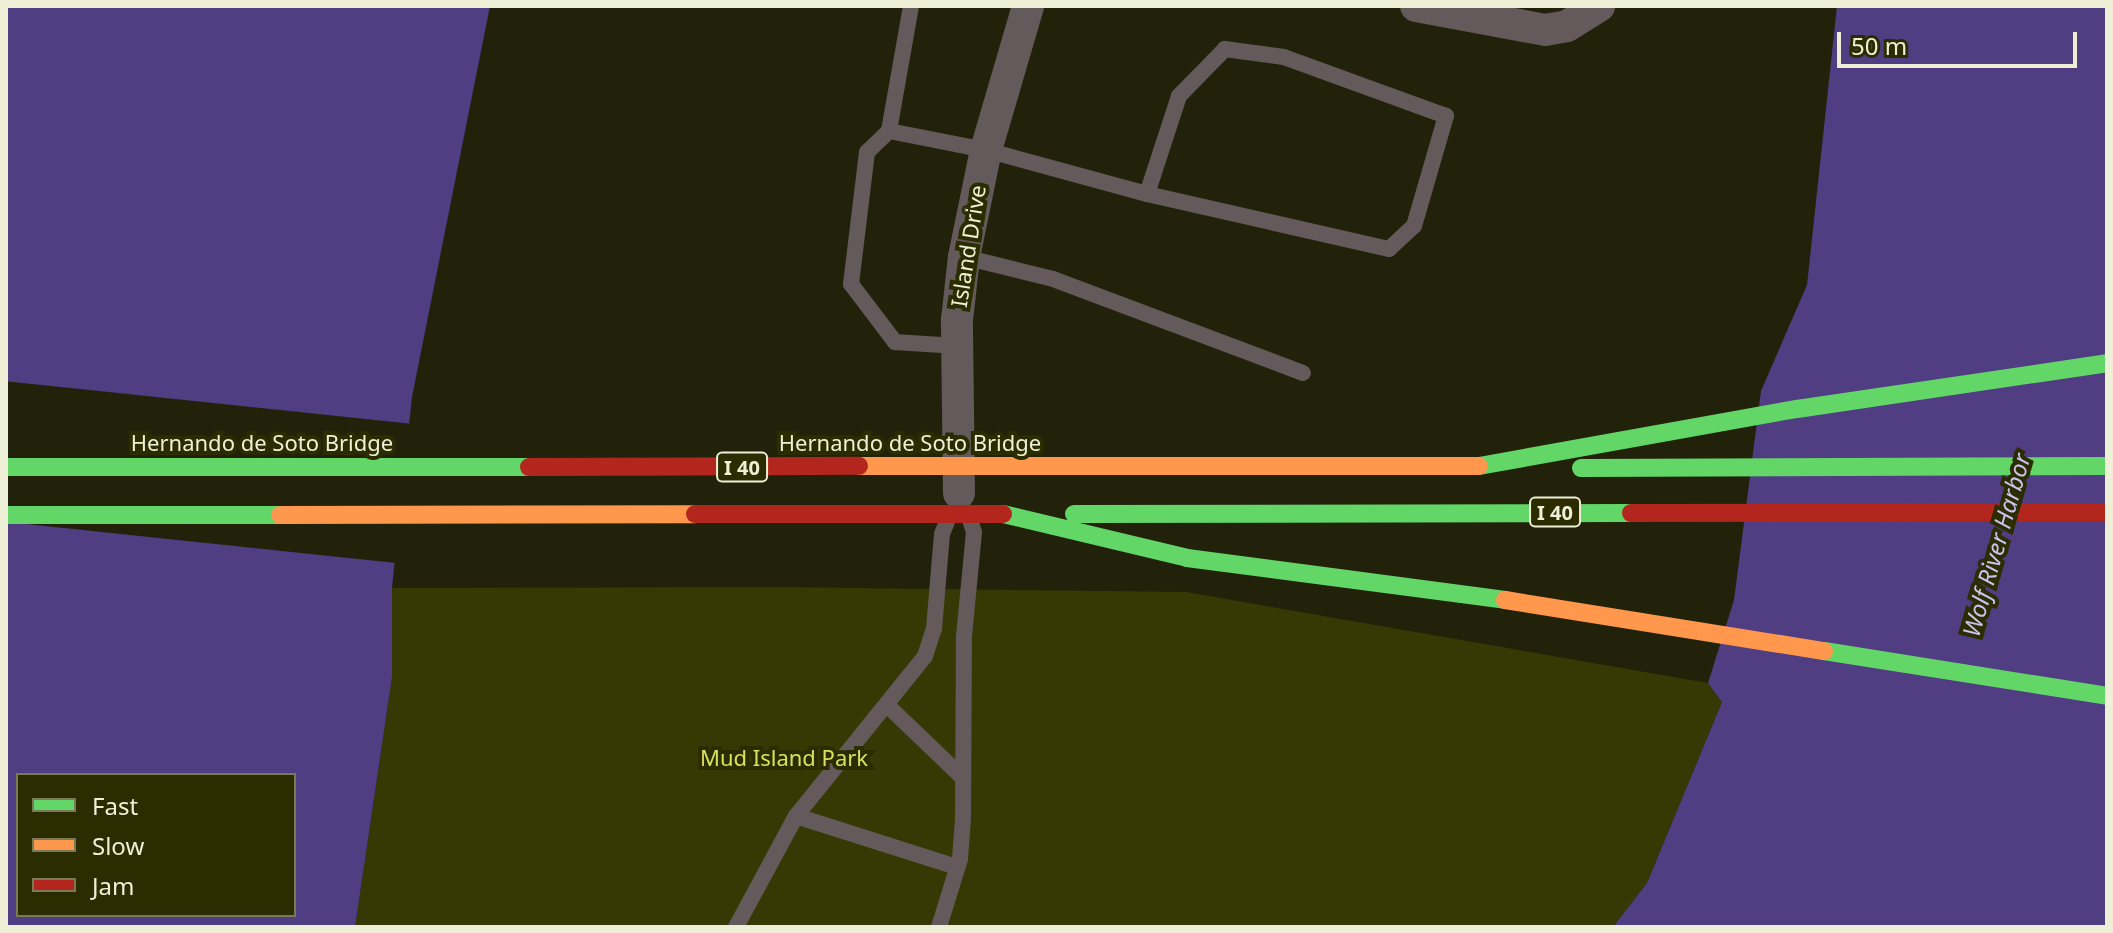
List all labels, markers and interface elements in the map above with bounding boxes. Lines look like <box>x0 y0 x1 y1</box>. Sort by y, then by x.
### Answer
scale bar <box>1841 16 2081 66</box>
text: 50 m <box>1851 29 1907 62</box>
street label: Island Drive <box>945 183 991 309</box>
street label: Hernando de Soto Bridge <box>131 430 393 456</box>
street label: Hernando de Soto Bridge <box>779 430 1041 456</box>
water label: Wolf River Harbor <box>1956 450 2036 640</box>
road number: I 40 <box>716 451 768 483</box>
road number: I 40 <box>1529 496 1581 528</box>
park label: Mud Island Park <box>700 745 868 771</box>
legend <box>16 773 296 917</box>
text: Fast <box>92 789 138 822</box>
text: Slow <box>92 829 144 862</box>
text: Jam <box>92 869 134 902</box>

